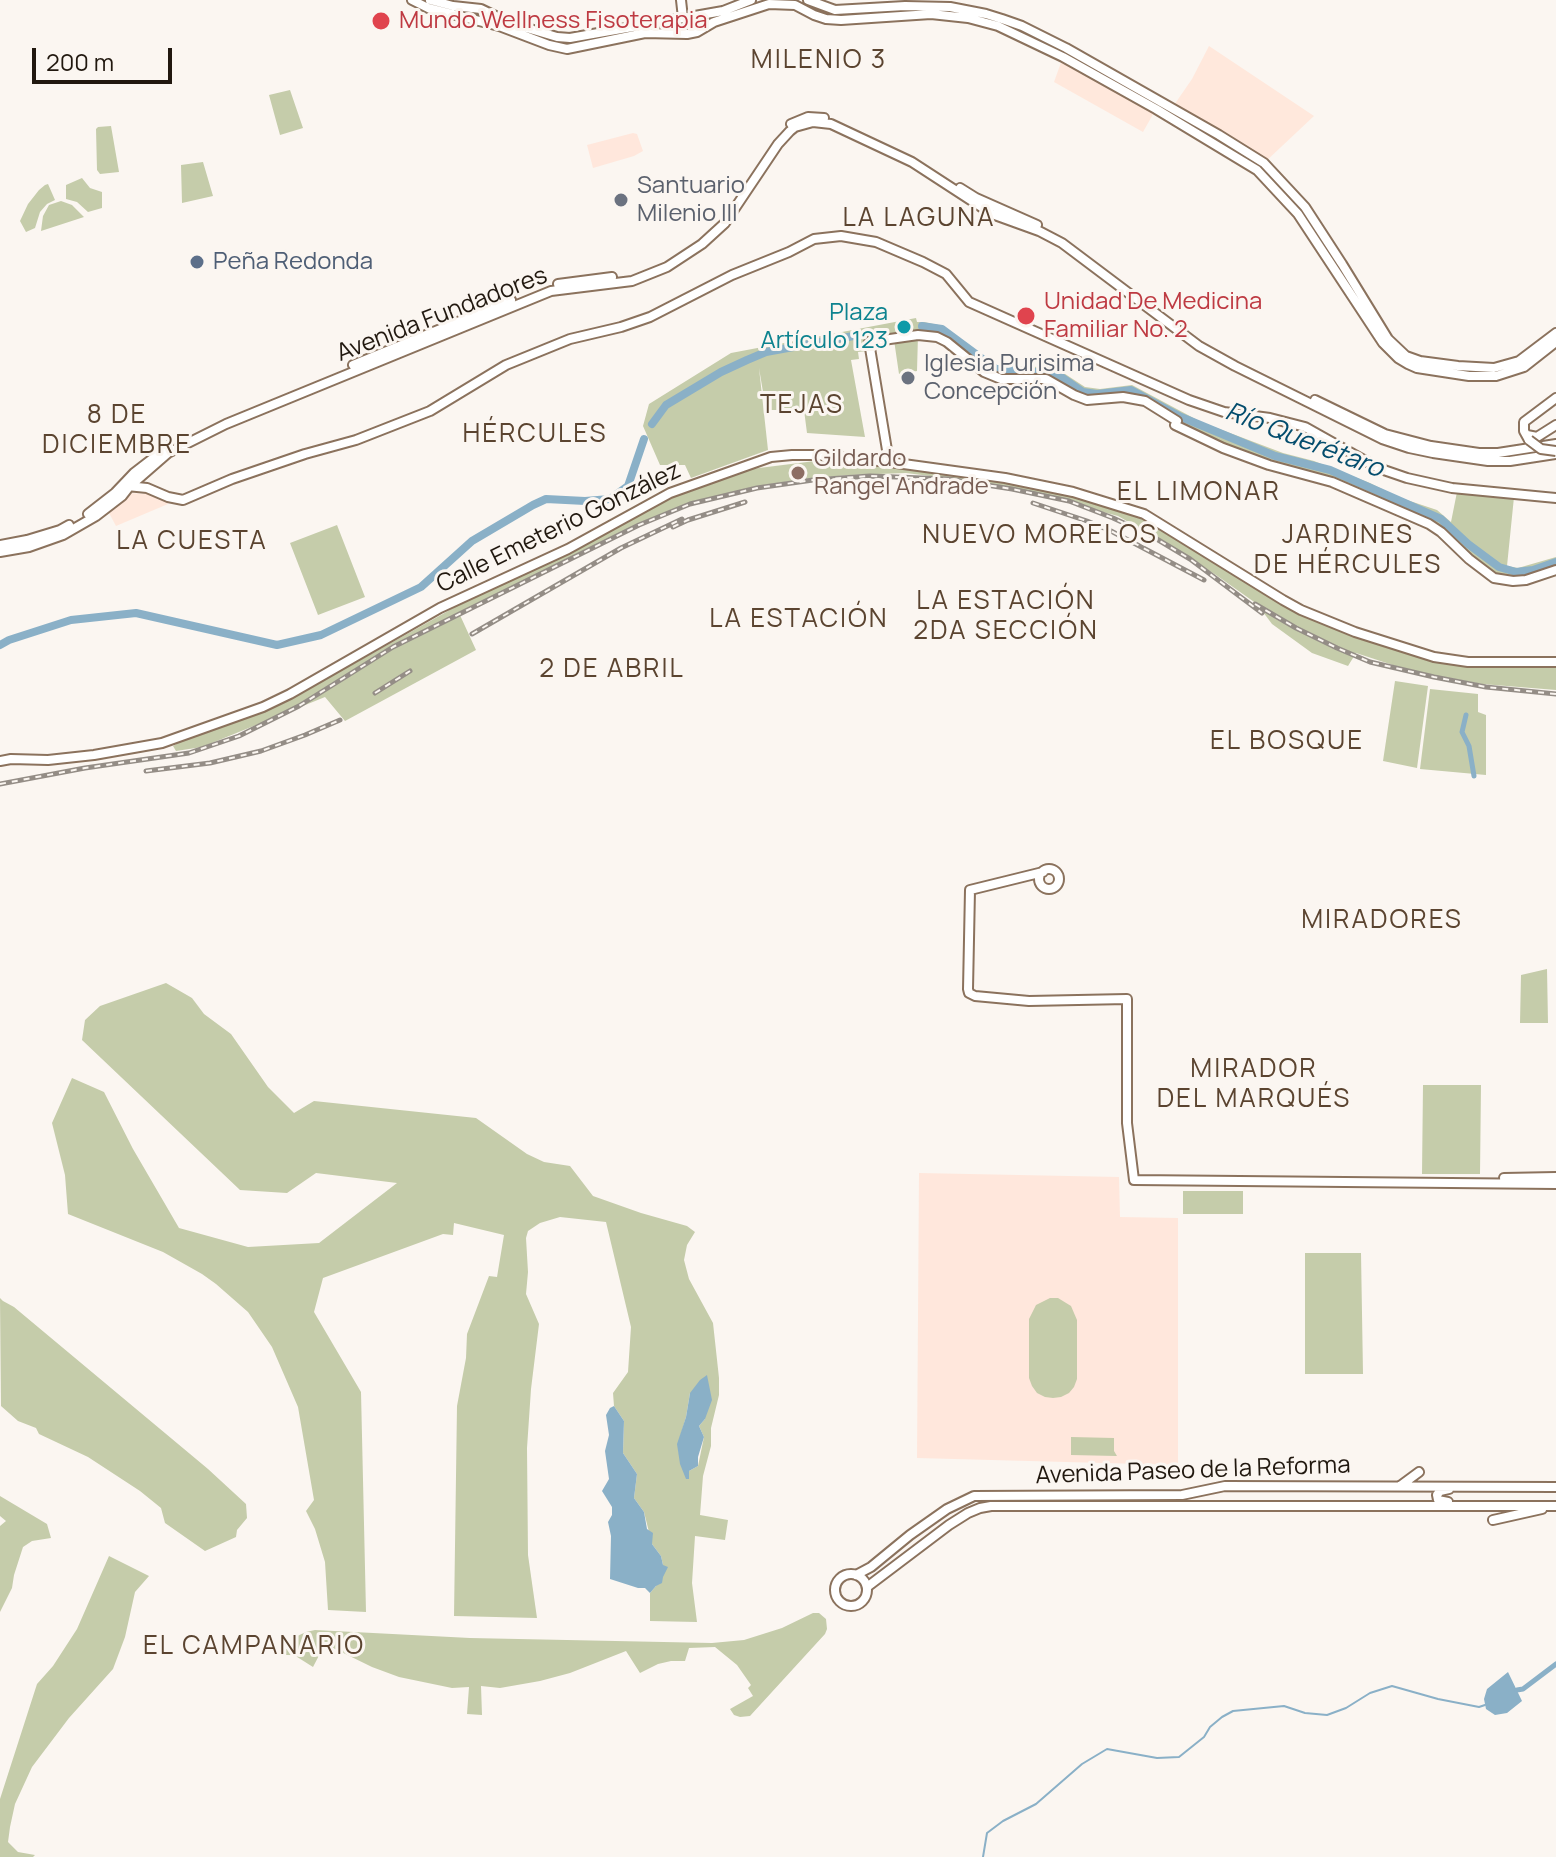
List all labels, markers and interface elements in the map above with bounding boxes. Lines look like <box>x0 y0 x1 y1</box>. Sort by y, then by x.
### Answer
place label: Mundo Wellness Fisoterapia <box>399 7 708 35</box>
marker: Mundo Wellness Fisoterapia <box>370 10 392 32</box>
scale bar <box>36 32 176 82</box>
text: 200 m <box>46 45 114 78</box>
district label: MILENIO 3 <box>751 45 887 77</box>
place label: Santuario Milenio III <box>637 172 745 228</box>
marker: Santuario Milenio III <box>612 191 630 209</box>
district label: LA LAGUNA <box>842 203 996 235</box>
place label: Peña Redonda <box>213 248 373 276</box>
marker: Peña Redonda <box>188 253 206 271</box>
street label: Avenida Fundadores <box>333 262 551 368</box>
place label: Unidad De Medicina Familiar No. 2 <box>1044 288 1262 344</box>
place label: Plaza Artículo 123 <box>760 299 888 355</box>
marker: Unidad De Medicina Familiar No. 2 <box>1015 305 1037 327</box>
marker: Plaza Artículo 123 <box>895 318 913 336</box>
place label: Iglesia Purisima Concepción <box>924 350 1095 406</box>
marker: Iglesia Purisima Concepción <box>899 369 917 387</box>
district label: TEJAS <box>760 390 844 422</box>
water label: Río Querétaro <box>1221 397 1387 485</box>
district label: 8 DE DICIEMBRE <box>42 400 192 462</box>
district label: HÉRCULES <box>462 419 608 451</box>
place label: Gildardo Rangel Andrade <box>814 445 989 501</box>
street label: Calle Emeterio González <box>432 456 686 600</box>
marker: Gildardo Rangel Andrade <box>789 464 807 482</box>
district label: EL LIMONAR <box>1117 477 1281 509</box>
district label: NUEVO MORELOS <box>922 520 1158 552</box>
district label: JARDINES DE HÉRCULES <box>1254 520 1442 582</box>
district label: LA CUESTA <box>116 526 268 558</box>
district label: LA ESTACIÓN 2DA SECCIÓN <box>913 586 1099 648</box>
district label: LA ESTACIÓN <box>709 604 889 636</box>
district label: 2 DE ABRIL <box>539 654 685 686</box>
district label: EL BOSQUE <box>1210 726 1364 758</box>
district label: MIRADORES <box>1301 905 1463 937</box>
district label: MIRADOR DEL MARQUÉS <box>1157 1054 1351 1116</box>
street label: Avenida Paseo de la Reforma <box>1035 1451 1351 1491</box>
district label: EL CAMPANARIO <box>143 1631 365 1663</box>

